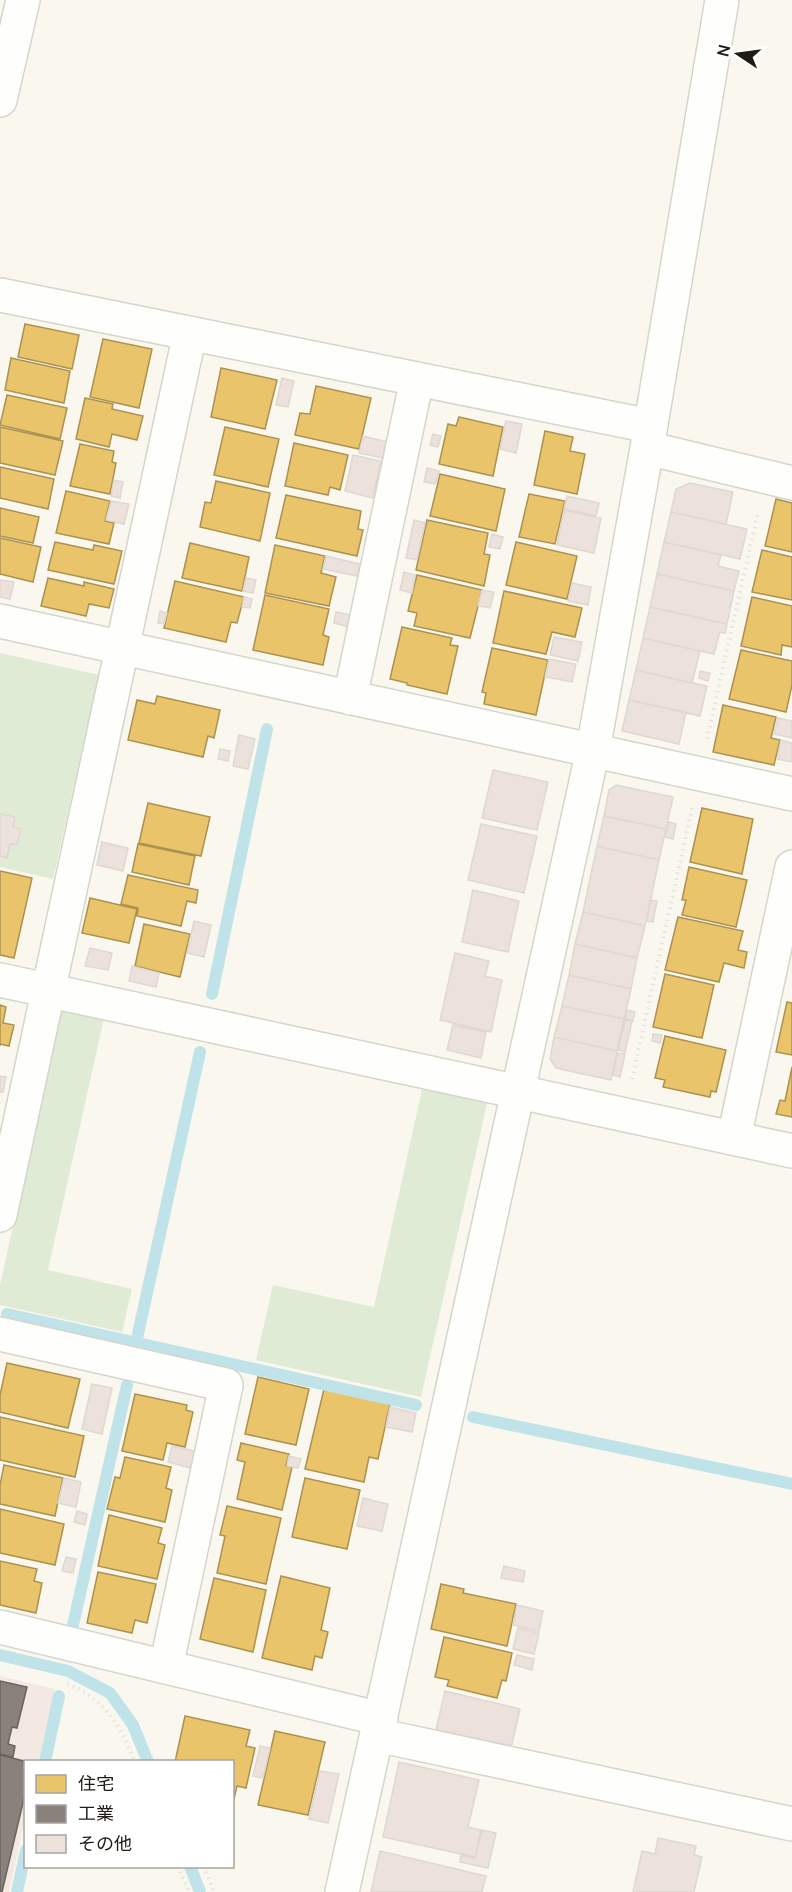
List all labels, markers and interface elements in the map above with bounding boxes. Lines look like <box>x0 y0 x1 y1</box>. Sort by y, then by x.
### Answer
north arrow <box>708 24 768 84</box>
text: N <box>711 43 735 59</box>
legend <box>24 1760 234 1868</box>
text: 住宅 <box>78 1771 114 1795</box>
text: 工業 <box>78 1801 114 1825</box>
text: その他 <box>78 1831 132 1855</box>

